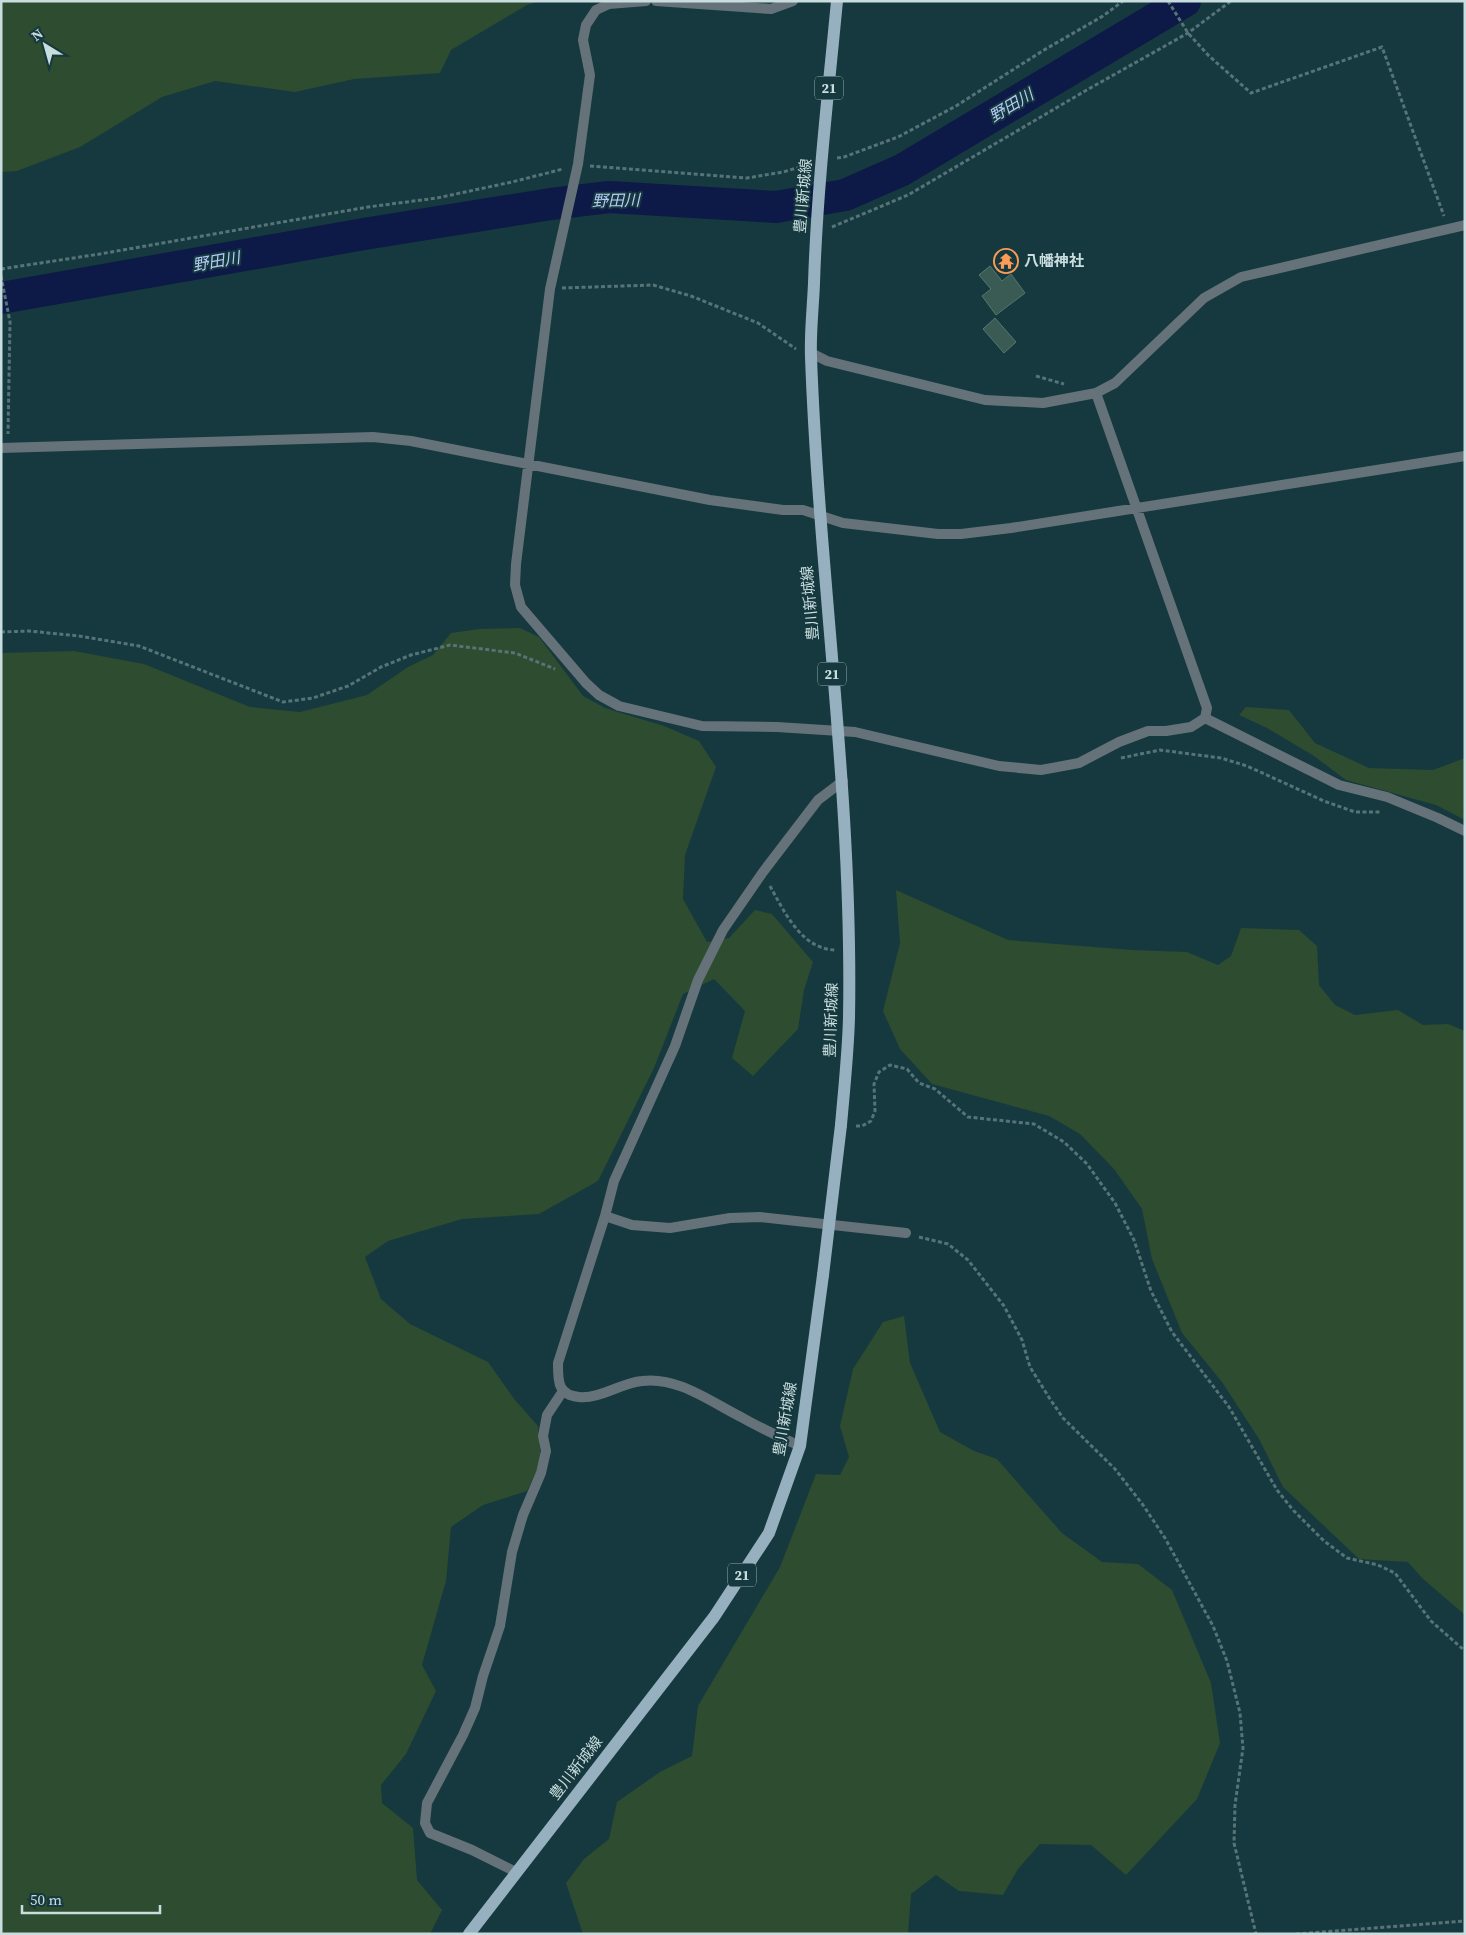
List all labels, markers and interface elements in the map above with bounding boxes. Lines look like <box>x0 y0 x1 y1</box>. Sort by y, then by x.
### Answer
north arrow <box>20 20 70 70</box>
text: N <box>27 24 47 46</box>
road number: 21 <box>815 76 843 100</box>
water label: 野田川 <box>985 82 1039 127</box>
street label: 豊川新城線 <box>789 158 816 234</box>
water label: 野田川 <box>592 189 642 211</box>
water label: 野田川 <box>190 246 244 276</box>
temple icon: 八幡神社 <box>993 248 1019 274</box>
place label: 八幡神社 <box>1024 250 1084 271</box>
street label: 豊川新城線 <box>796 565 823 641</box>
road number: 21 <box>818 662 846 686</box>
street label: 豊川新城線 <box>819 982 842 1058</box>
street label: 豊川新城線 <box>768 1380 801 1458</box>
road number: 21 <box>728 1564 756 1586</box>
street label: 豊川新城線 <box>544 1732 607 1804</box>
scale bar <box>22 1882 160 1914</box>
text: 50 m <box>30 1889 62 1910</box>

